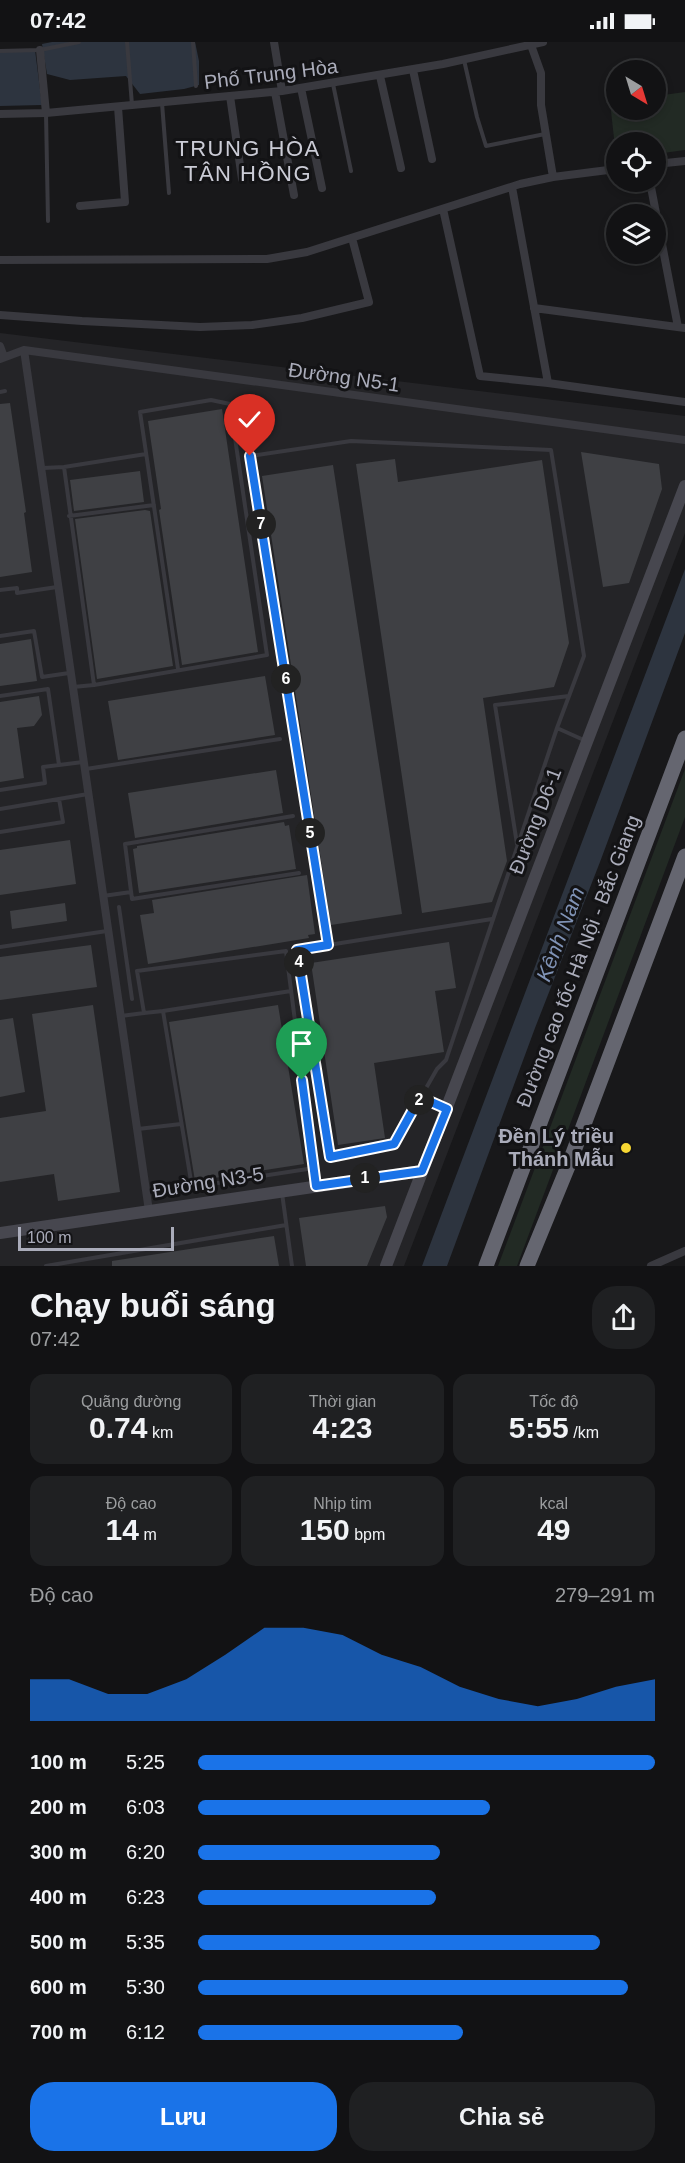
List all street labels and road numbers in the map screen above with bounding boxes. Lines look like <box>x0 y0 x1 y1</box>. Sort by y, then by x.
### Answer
street label: Phố Trung Hòa <box>203 55 340 93</box>
street label: Đường N5-1 <box>287 358 401 396</box>
street label: Đường D6-1 <box>505 765 565 877</box>
street label: Đường cao tốc Hà Nội - Bắc Giang <box>512 812 644 1110</box>
street label: Đường N3-5 <box>151 1162 265 1202</box>

